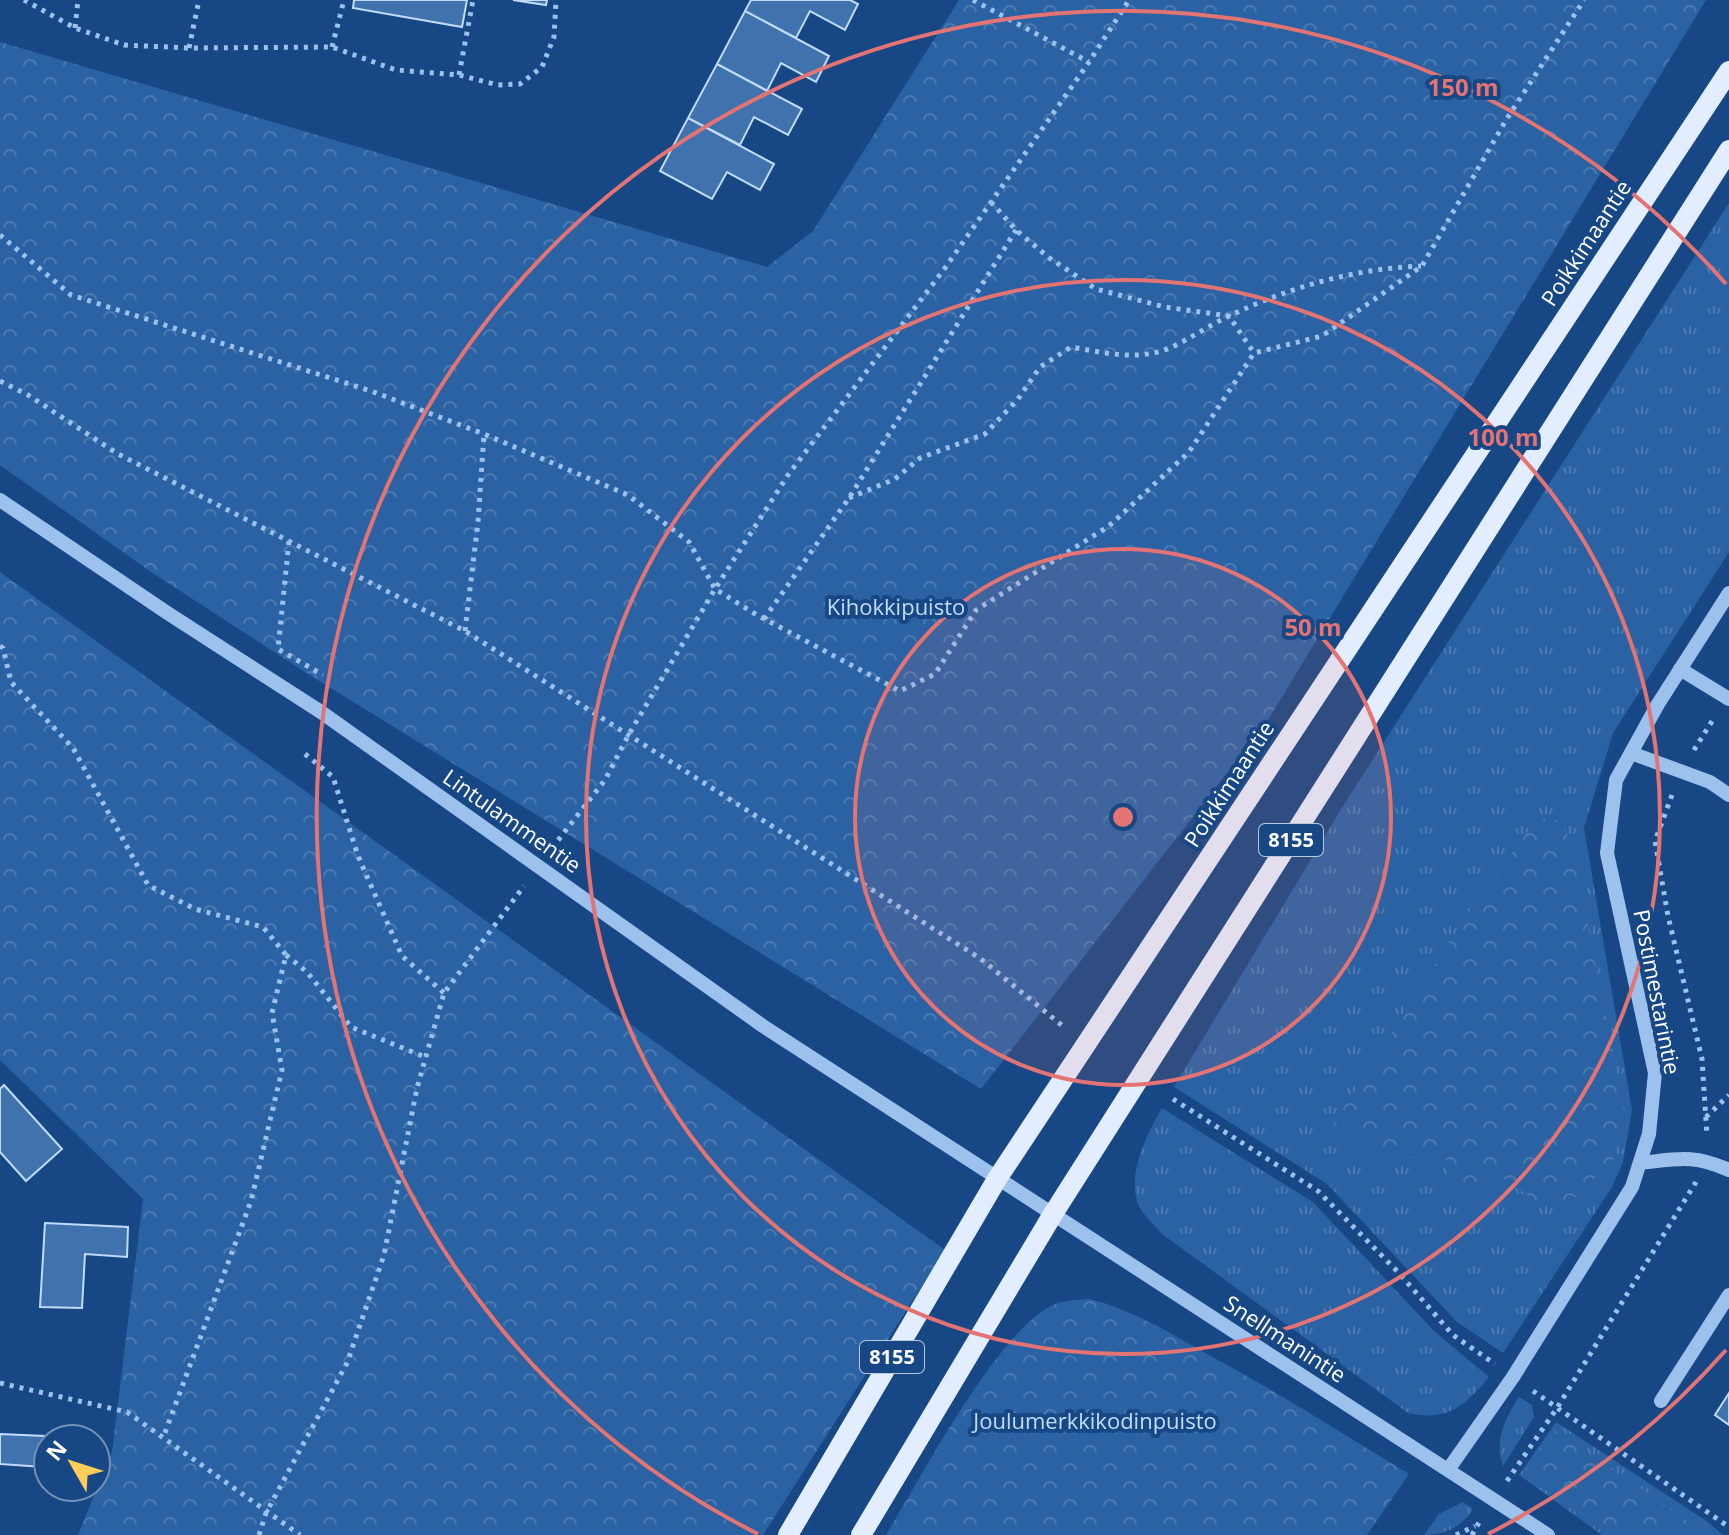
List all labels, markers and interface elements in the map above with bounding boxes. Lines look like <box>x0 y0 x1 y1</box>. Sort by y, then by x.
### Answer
text: 150 m <box>1428 70 1498 103</box>
street label: Poikkimaantie <box>1533 174 1637 311</box>
text: 100 m <box>1468 420 1538 453</box>
park label: Kihokkipuisto <box>827 591 965 621</box>
text: 50 m <box>1284 610 1342 643</box>
street label: Poikkimaantie <box>1176 715 1280 852</box>
street label: Lintulammentie <box>438 761 588 879</box>
centre of rings <box>1109 803 1137 831</box>
road number: 8155 <box>1259 824 1323 856</box>
street label: Postimestarintie <box>1627 907 1689 1077</box>
street label: Snellmanintie <box>1219 1287 1352 1389</box>
road number: 8155 <box>860 1341 924 1373</box>
park label: Joulumerkkikodinpuisto <box>971 1405 1217 1435</box>
north arrow <box>32 1423 112 1503</box>
text: N <box>38 1433 73 1466</box>

